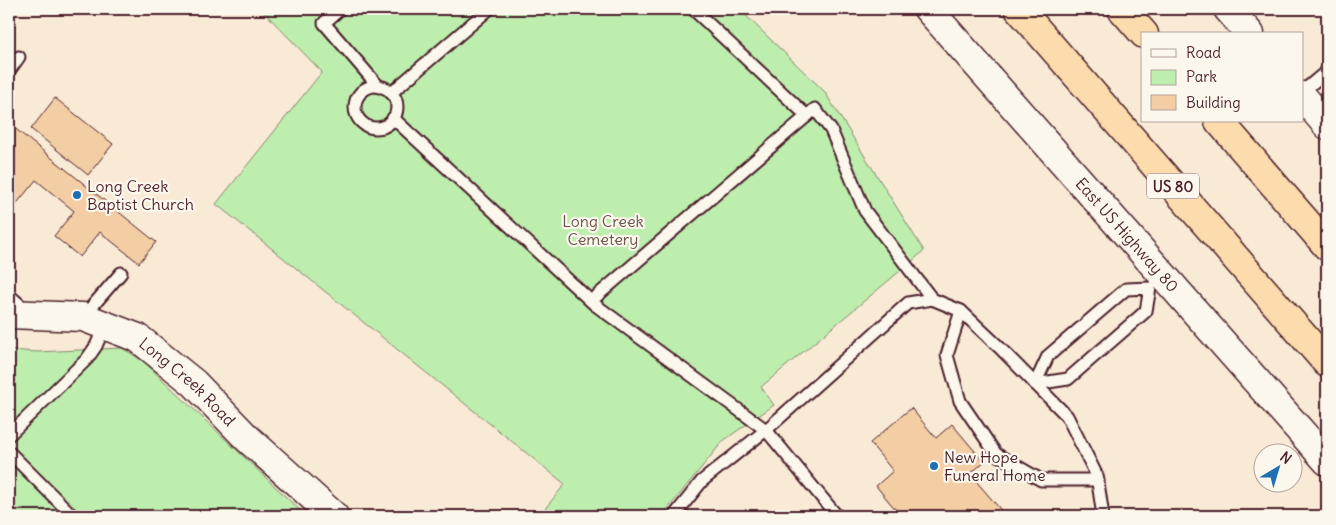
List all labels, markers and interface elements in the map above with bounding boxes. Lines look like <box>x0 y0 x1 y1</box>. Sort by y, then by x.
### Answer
legend <box>1141 32 1304 122</box>
text: Road <box>1186 43 1221 62</box>
text: Park <box>1186 67 1217 86</box>
text: Building <box>1186 93 1241 112</box>
street label: East US Highway 80 <box>1071 173 1183 296</box>
road number: US 80 <box>1147 174 1199 198</box>
place label: Long Creek Baptist Church <box>87 176 194 214</box>
marker: Long Creek Baptist Church <box>71 189 83 201</box>
park label: Long Creek Cemetery <box>562 211 644 249</box>
street label: Long Creek Road <box>135 333 240 430</box>
north arrow <box>1254 442 1304 492</box>
place label: New Hope Funeral Home <box>944 447 1046 485</box>
text: N <box>1277 448 1295 468</box>
marker: New Hope Funeral Home <box>928 460 940 472</box>

